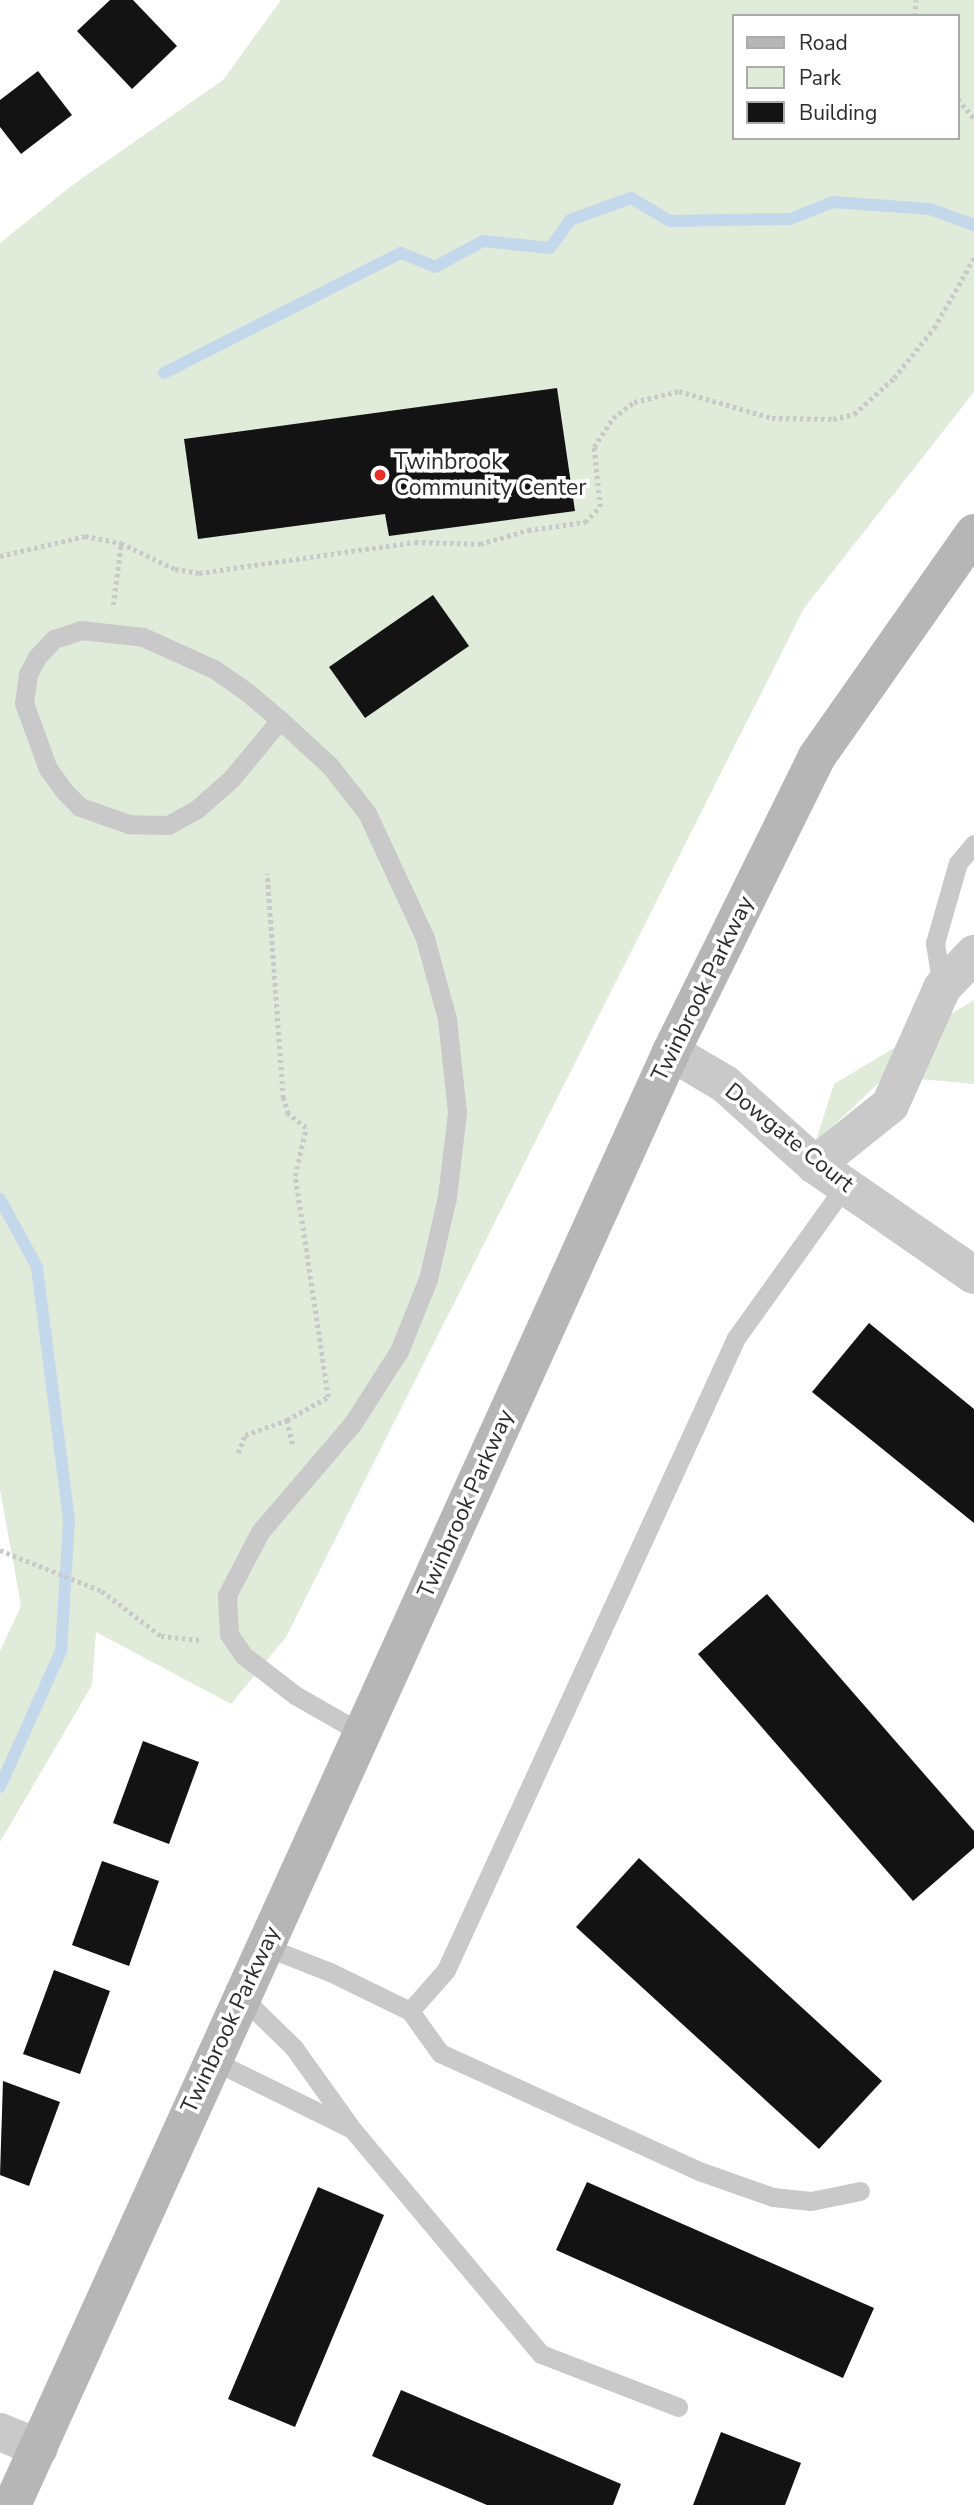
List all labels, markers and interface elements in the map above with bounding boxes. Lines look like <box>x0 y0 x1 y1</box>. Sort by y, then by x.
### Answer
legend <box>732 14 960 140</box>
text: Road <box>799 29 848 57</box>
text: Park <box>799 64 841 92</box>
text: Building <box>799 99 877 127</box>
place label: Twinbrook Community Center <box>394 448 586 502</box>
marker: Twinbrook Community Center <box>372 467 388 483</box>
street label: Twinbrook Parkway <box>646 892 760 1086</box>
street label: Dowgate Court <box>719 1078 859 1198</box>
street label: Twinbrook Parkway <box>412 1406 520 1602</box>
street label: Twinbrook Parkway <box>176 1922 286 2118</box>

